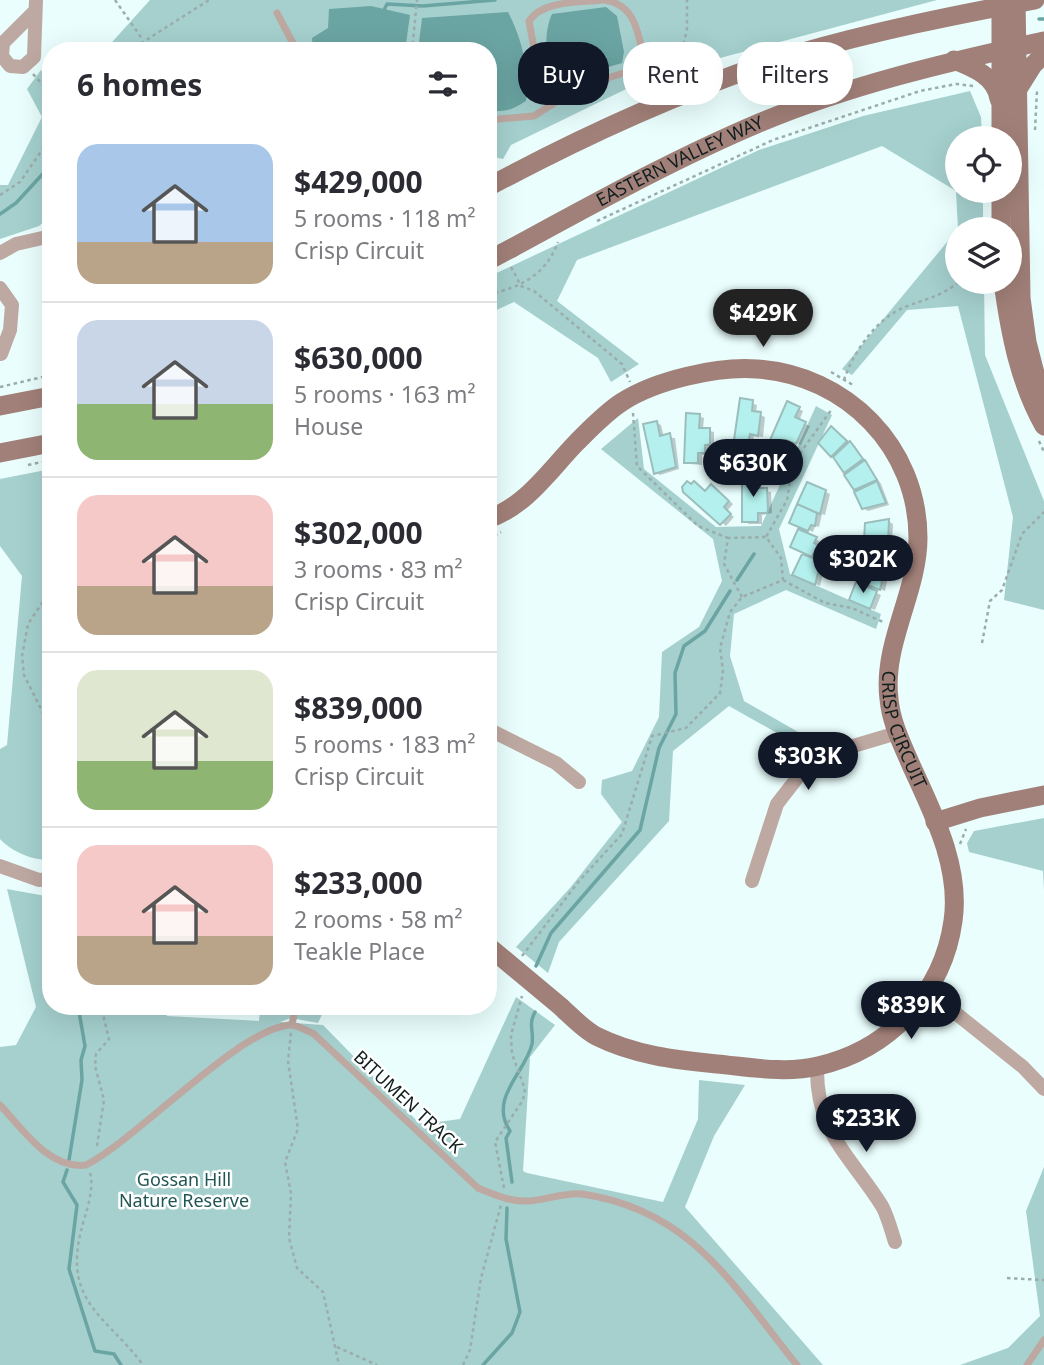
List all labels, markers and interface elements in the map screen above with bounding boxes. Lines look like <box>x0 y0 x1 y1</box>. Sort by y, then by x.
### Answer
chip: Buy <box>518 42 609 105</box>
chip: Rent <box>623 42 723 105</box>
chip: Filters <box>737 42 853 105</box>
text: 6 homes <box>77 64 202 105</box>
icon: filters <box>424 65 462 103</box>
street label: EASTERN VALLEY WAY <box>592 109 767 211</box>
map controls <box>945 126 1022 294</box>
button: locate <box>945 126 1022 203</box>
text: $429,000 <box>294 161 423 202</box>
icon: home <box>133 172 217 256</box>
text: 5 rooms · 118 m² <box>294 202 476 234</box>
button: layers <box>945 217 1022 294</box>
text: Crisp Circuit <box>294 234 424 266</box>
pin: $429K <box>714 290 812 349</box>
text: $429K <box>729 296 797 328</box>
text: $630,000 <box>294 337 423 378</box>
icon: home <box>133 348 217 432</box>
text: 5 rooms · 163 m² <box>294 378 476 410</box>
text: House <box>294 410 363 442</box>
pin: $630K <box>704 440 802 499</box>
text: $630K <box>719 446 787 478</box>
text: $302,000 <box>294 512 423 553</box>
icon: home <box>133 523 217 607</box>
pin: $302K <box>814 536 912 595</box>
text: $302K <box>829 542 897 574</box>
text: 3 rooms · 83 m² <box>294 553 463 585</box>
text: Crisp Circuit <box>294 585 424 617</box>
street label: CRISP CIRCUIT <box>877 670 933 792</box>
text: $839,000 <box>294 687 423 728</box>
icon: home <box>133 698 217 782</box>
text: 5 rooms · 183 m² <box>294 728 476 760</box>
pin: $303K <box>759 732 857 792</box>
text: $303K <box>774 739 842 771</box>
text: Crisp Circuit <box>294 760 424 792</box>
text: $233,000 <box>294 862 423 903</box>
icon: home <box>133 873 217 957</box>
text: 2 rooms · 58 m² <box>294 903 463 935</box>
text: Teakle Place <box>294 935 425 967</box>
pin: $839K <box>862 982 960 1041</box>
text: $839K <box>877 988 945 1020</box>
street label: BITUMEN TRACK <box>349 1045 469 1159</box>
pin: $233K <box>817 1094 915 1154</box>
text: $233K <box>832 1101 900 1133</box>
park label: Gossan Hill Nature Reserve <box>119 1167 249 1212</box>

